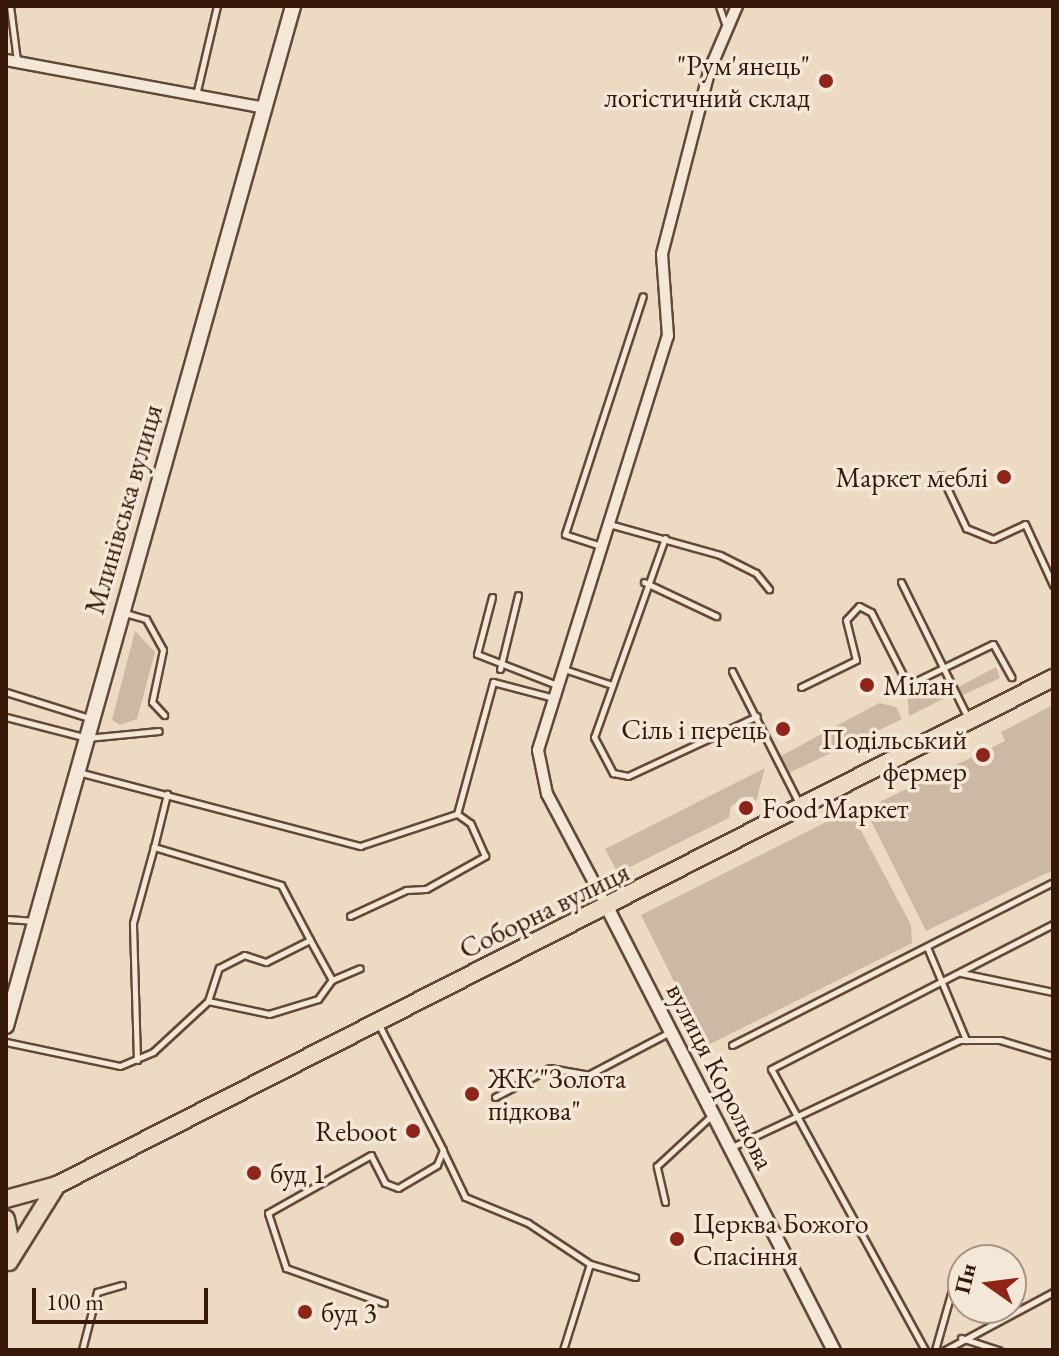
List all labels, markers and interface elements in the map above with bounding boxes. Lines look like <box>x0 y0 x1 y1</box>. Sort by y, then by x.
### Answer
place label: "Рум'янець" логістичний склад <box>604 48 810 114</box>
marker: "Рум'янець" логістичний склад <box>817 72 835 90</box>
street label: Млинівська вулиця <box>77 400 169 618</box>
place label: Маркет меблі <box>836 460 988 494</box>
marker: Маркет меблі <box>995 468 1013 486</box>
place label: Мілан <box>883 668 954 702</box>
marker: Мілан <box>858 676 876 694</box>
place label: Сіль і перець <box>621 712 767 746</box>
marker: Сіль і перець <box>774 720 792 738</box>
place label: Подільський фермер <box>821 722 967 788</box>
marker: Подільський фермер <box>974 746 992 764</box>
place label: Food Маркет <box>762 791 909 825</box>
marker: Food Маркет <box>737 799 755 817</box>
street label: Соборна вулиця <box>454 854 634 966</box>
street label: вулиця Корольова <box>660 977 782 1175</box>
place label: ЖК "Золота підкова" <box>488 1061 626 1127</box>
marker: ЖК "Золота підкова" <box>463 1085 481 1103</box>
place label: Reboot <box>315 1114 397 1148</box>
marker: Reboot <box>404 1122 422 1140</box>
place label: буд 1 <box>270 1156 326 1190</box>
marker: буд 1 <box>245 1164 263 1182</box>
place label: Церква Божого Спасіння <box>693 1206 869 1272</box>
marker: Церква Божого Спасіння <box>668 1230 686 1248</box>
north arrow <box>947 1244 1027 1324</box>
text: Пн <box>947 1260 983 1297</box>
scale bar <box>36 1272 212 1322</box>
text: 100 m <box>46 1286 104 1317</box>
place label: буд 3 <box>321 1295 377 1329</box>
marker: буд 3 <box>296 1303 314 1321</box>

